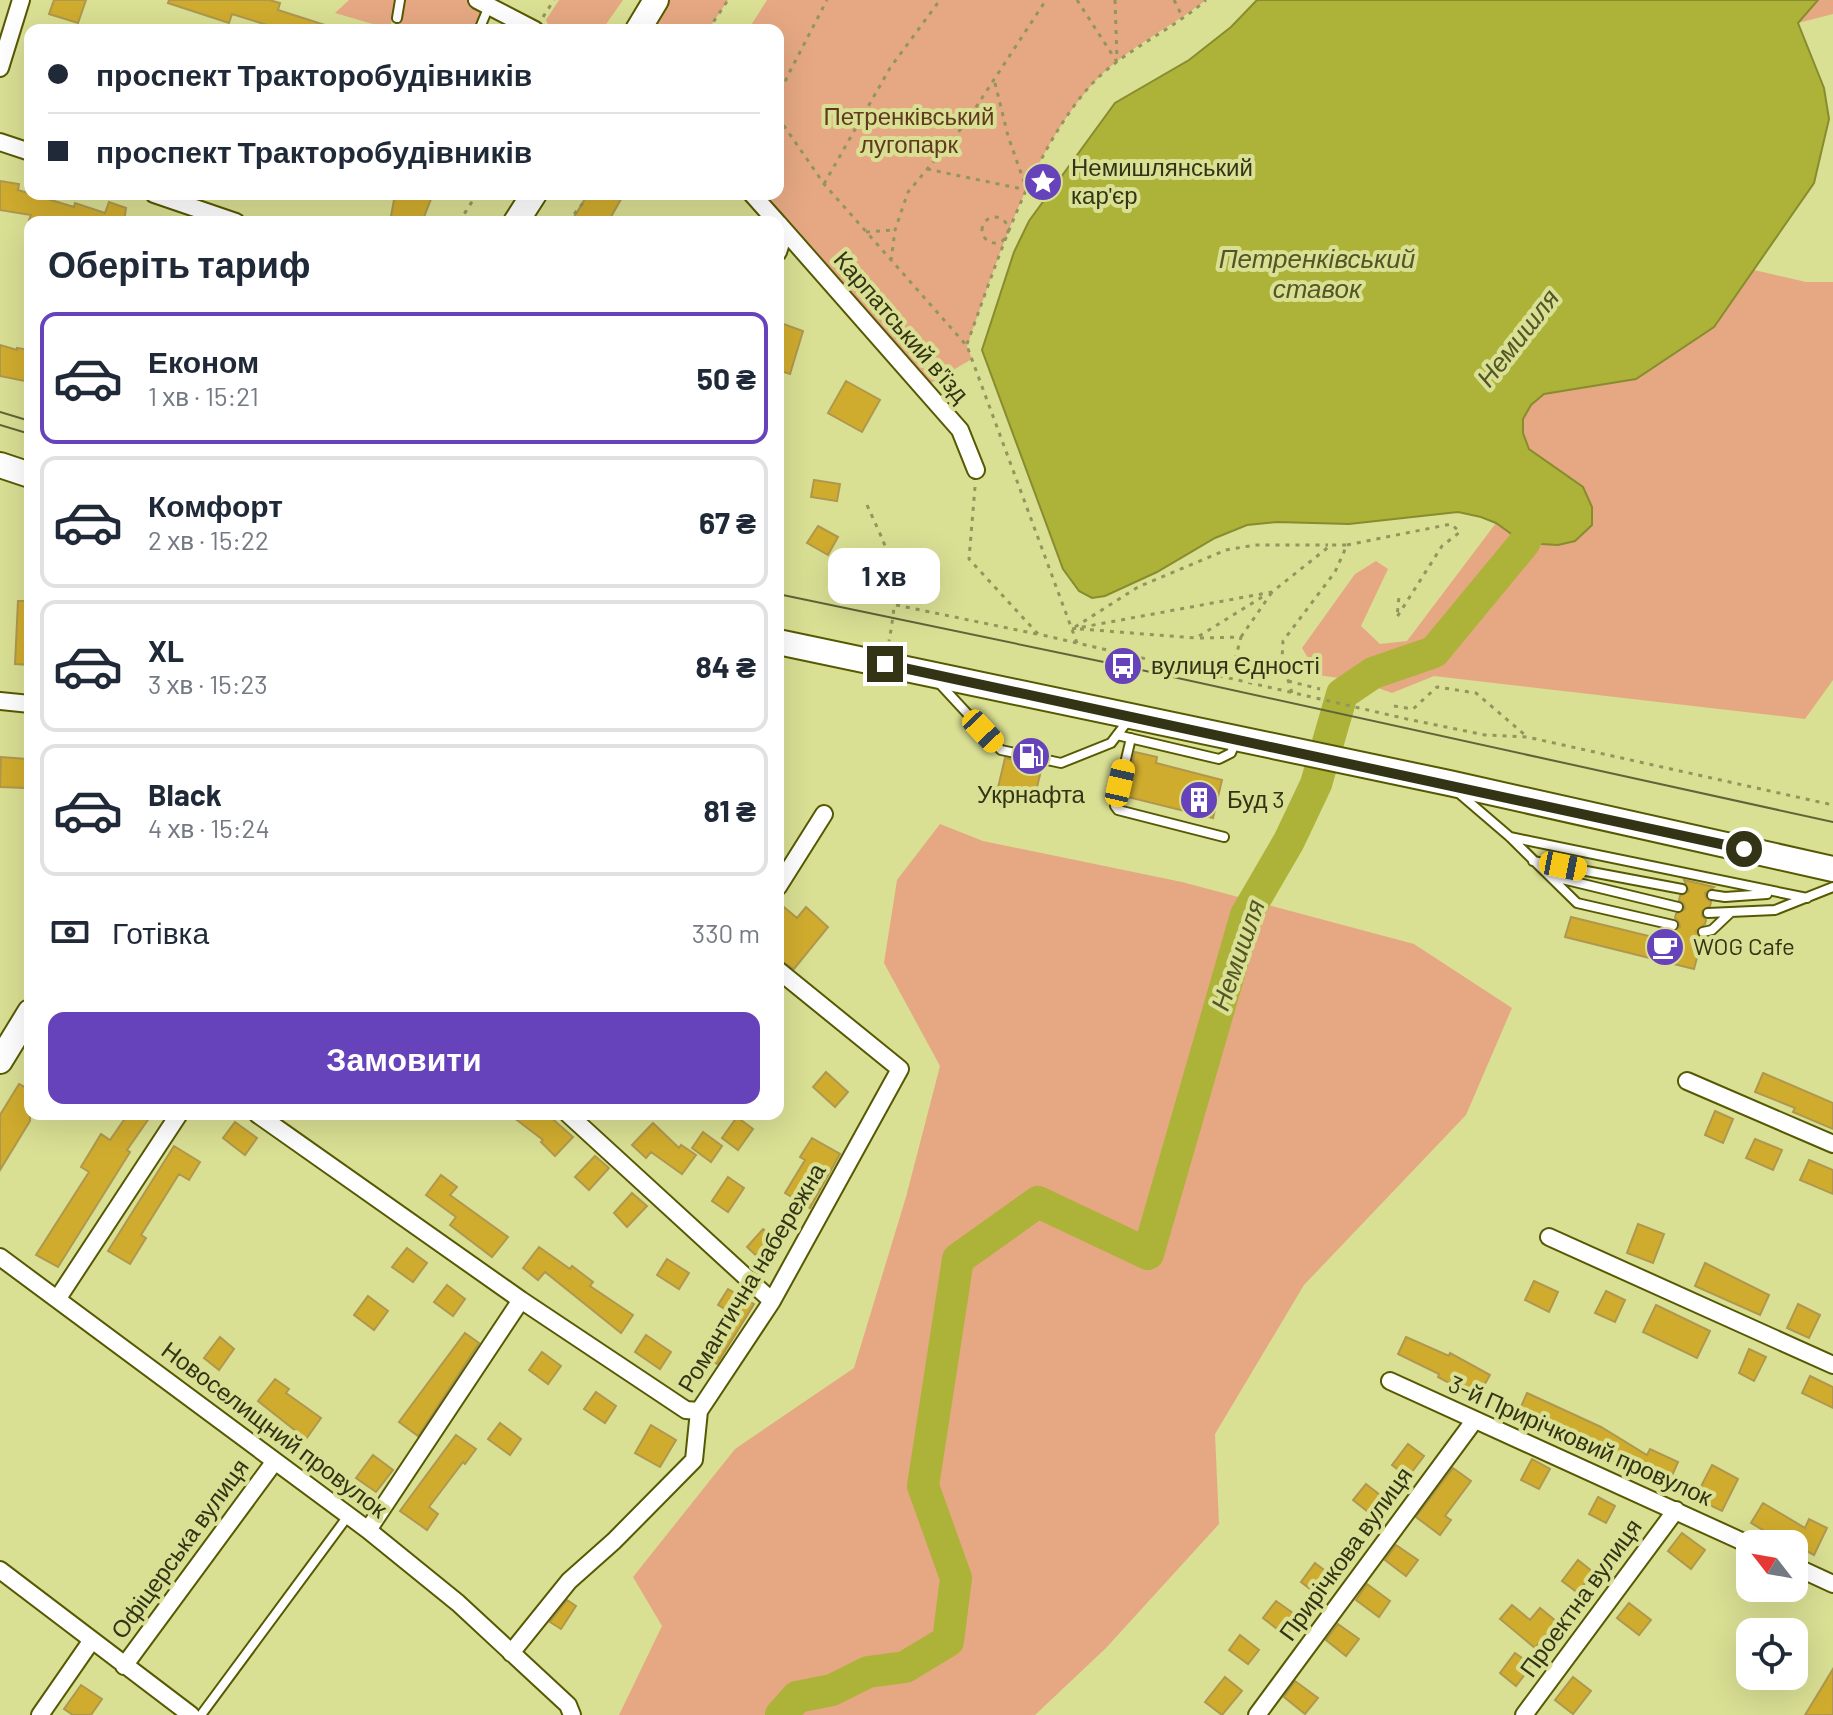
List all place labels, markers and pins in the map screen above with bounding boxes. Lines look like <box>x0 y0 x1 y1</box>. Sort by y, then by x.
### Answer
place label: Немишлянський кар'єр <box>1071 152 1253 209</box>
place icon: Немишлянський кар'єр <box>1022 161 1064 203</box>
bus stop icon: вулиця Єдності <box>1102 645 1144 687</box>
place label: вулиця Єдності <box>1151 650 1320 679</box>
fuel station icon: Укрнафта <box>1010 735 1052 777</box>
place label: Укрнафта <box>977 779 1086 808</box>
building icon: Буд 3 <box>1178 779 1220 821</box>
place label: Буд 3 <box>1227 784 1285 813</box>
cafe icon: WOG Cafe <box>1644 926 1686 968</box>
place label: WOG Cafe <box>1693 931 1795 960</box>

